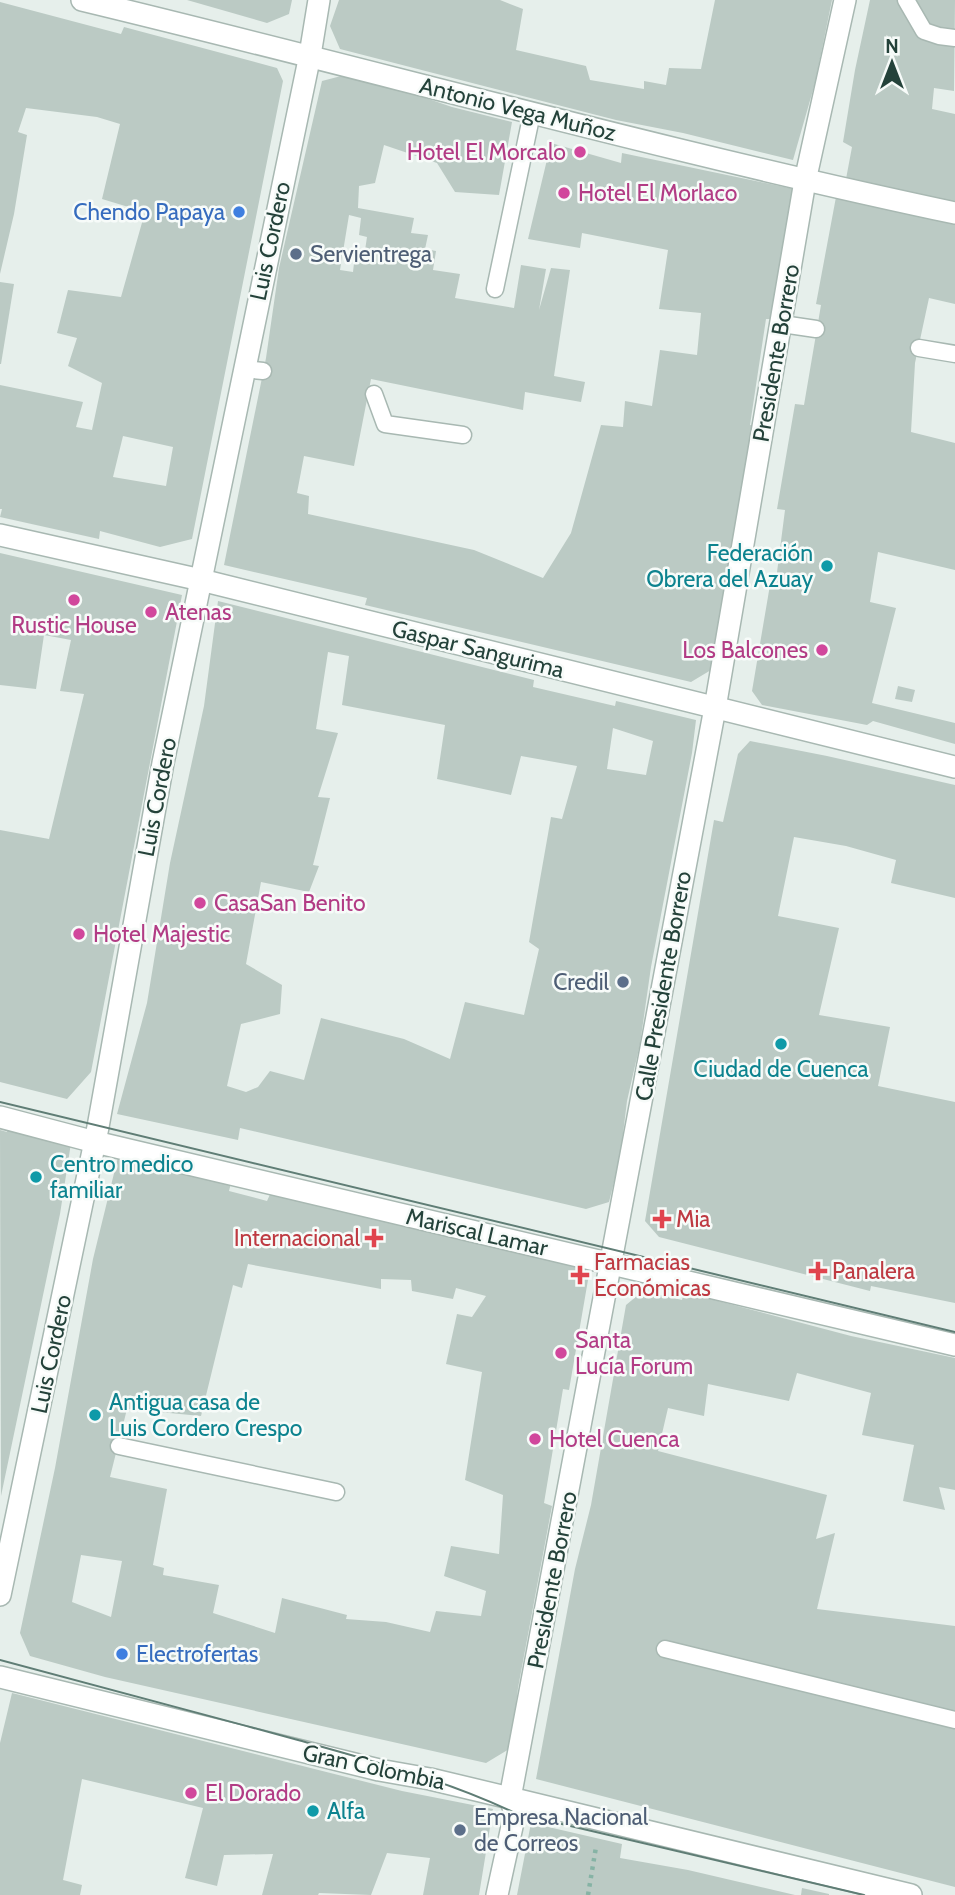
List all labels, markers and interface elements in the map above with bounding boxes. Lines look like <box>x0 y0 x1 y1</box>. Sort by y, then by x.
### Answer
north arrow <box>857 28 927 98</box>
text: N <box>885 35 899 58</box>
street label: Antonio Vega Muñoz <box>417 71 619 147</box>
place label: Hotel El Morcalo <box>407 138 566 166</box>
marker: Hotel El Morcalo <box>572 144 588 160</box>
street label: Luis Cordero <box>244 179 296 303</box>
place label: Hotel El Morlaco <box>578 179 738 207</box>
marker: Hotel El Morlaco <box>556 185 572 201</box>
place label: Chendo Papaya <box>73 198 225 226</box>
marker: Chendo Papaya <box>231 204 247 220</box>
place label: Servientrega <box>310 240 432 268</box>
marker: Servientrega <box>288 246 304 262</box>
street label: Presidente Borrero <box>747 262 805 444</box>
place label: Federación Obrera del Azuay <box>646 539 813 593</box>
marker: Federación Obrera del Azuay <box>819 558 835 574</box>
marker: Rustic House <box>66 592 82 608</box>
place label: Atenas <box>165 598 231 626</box>
marker: Atenas <box>143 604 159 620</box>
place label: Rustic House <box>11 611 137 639</box>
street label: Gaspar Sangurima <box>389 614 567 684</box>
place label: Los Balcones <box>682 636 808 664</box>
marker: Los Balcones <box>814 642 830 658</box>
street label: Luis Cordero <box>132 735 182 859</box>
street label: Calle Presidente Borrero <box>629 869 697 1103</box>
place label: CasaSan Benito <box>214 889 366 917</box>
marker: CasaSan Benito <box>192 895 208 911</box>
place label: Hotel Majestic <box>93 920 230 948</box>
marker: Hotel Majestic <box>71 926 87 942</box>
place label: Credil <box>553 968 610 996</box>
marker: Credil <box>615 974 631 990</box>
marker: Ciudad de Cuenca <box>773 1036 789 1052</box>
place label: Ciudad de Cuenca <box>693 1055 869 1083</box>
place label: Centro medico familiar <box>50 1150 193 1204</box>
marker: Centro medico familiar <box>28 1169 44 1185</box>
street label: Mariscal Lamar <box>404 1202 551 1262</box>
place label: Mia <box>676 1205 710 1233</box>
marker: Mia <box>654 1211 670 1227</box>
place label: Internacional <box>234 1224 361 1252</box>
marker: Internacional <box>366 1230 382 1246</box>
place label: Farmacias Económicas <box>594 1248 711 1302</box>
place label: Panalera <box>832 1257 915 1285</box>
marker: Panalera <box>810 1263 826 1279</box>
marker: Farmacias Económicas <box>572 1267 588 1283</box>
street label: Luis Cordero <box>25 1292 77 1416</box>
place label: Santa Lucía Forum <box>575 1326 693 1380</box>
marker: Santa Lucía Forum <box>553 1345 569 1361</box>
place label: Antigua casa de Luis Cordero Crespo <box>109 1388 303 1442</box>
marker: Antigua casa de Luis Cordero Crespo <box>87 1407 103 1423</box>
place label: Hotel Cuenca <box>549 1425 679 1453</box>
marker: Hotel Cuenca <box>527 1431 543 1447</box>
street label: Presidente Borrero <box>521 1489 583 1671</box>
place label: Electrofertas <box>136 1640 258 1668</box>
marker: Electrofertas <box>114 1646 130 1662</box>
street label: Gran Colombia <box>300 1738 448 1796</box>
place label: El Dorado <box>205 1779 301 1807</box>
marker: El Dorado <box>183 1785 199 1801</box>
place label: Alfa <box>327 1797 365 1825</box>
marker: Alfa <box>305 1803 321 1819</box>
place label: Empresa Nacional de Correos <box>474 1803 649 1857</box>
marker: Empresa Nacional de Correos <box>452 1822 468 1838</box>

